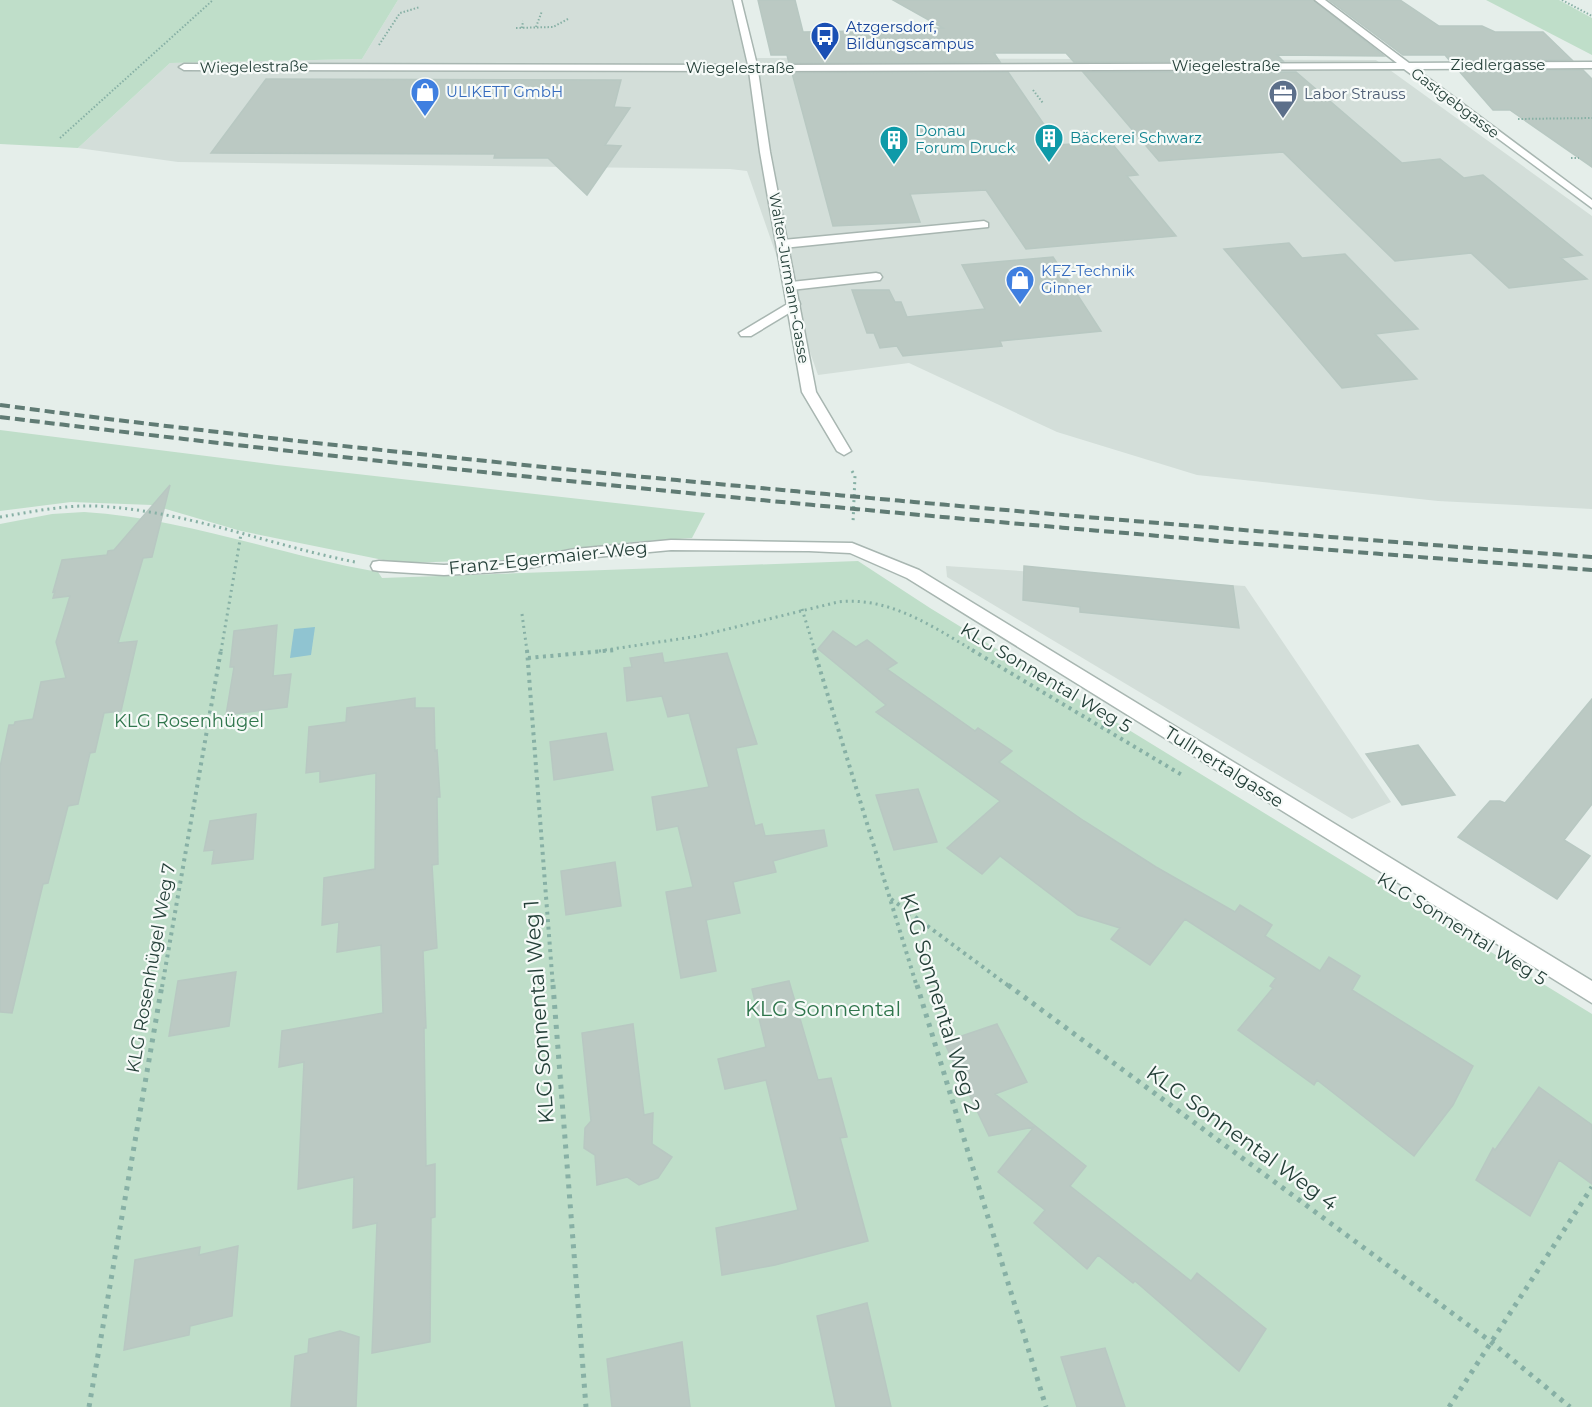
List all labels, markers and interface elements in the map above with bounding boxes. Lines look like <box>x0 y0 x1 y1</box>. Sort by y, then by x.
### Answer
place label: Atzgersdorf, Bildungscampus <box>846 17 974 53</box>
bus stop icon: Atzgersdorf, Bildungscampus <box>809 20 841 62</box>
street label: Ziedlergasse <box>1451 55 1545 74</box>
street label: Wiegelestraße <box>199 56 308 77</box>
street label: Wiegelestraße <box>1172 56 1280 75</box>
street label: Wiegelestraße <box>686 58 794 77</box>
street label: Gastgebgasse <box>1407 63 1503 142</box>
shop icon: ULIKETT GmbH <box>409 76 441 118</box>
office icon: Labor Strauss <box>1267 78 1299 120</box>
place label: ULIKETT GmbH <box>446 82 563 101</box>
place label: Labor Strauss <box>1304 84 1406 103</box>
place label: Donau Forum Druck <box>915 121 1015 157</box>
building icon: Bäckerei Schwarz <box>1033 122 1065 164</box>
building icon: Donau Forum Druck <box>878 124 910 166</box>
place label: Bäckerei Schwarz <box>1070 128 1202 147</box>
street label: Walter-Jurmann-Gasse <box>765 191 814 365</box>
place label: KFZ-Technik Ginner <box>1041 261 1134 297</box>
shop icon: KFZ-Technik Ginner <box>1004 264 1036 306</box>
street label: Franz-Egermaier-Weg <box>448 537 648 579</box>
street label: KLG Sonnental Weg 5 <box>956 618 1136 738</box>
park label: KLG Rosenhügel <box>114 710 264 732</box>
street label: Tullnertalgasse <box>1160 722 1288 812</box>
street label: KLG Rosenhügel Weg 7 <box>122 861 180 1075</box>
street label: KLG Sonnental Weg 5 <box>1373 868 1551 990</box>
street label: KLG Sonnental Weg 2 <box>895 890 986 1116</box>
street label: KLG Sonnental Weg 1 <box>518 899 559 1125</box>
park label: KLG Sonnental <box>745 996 901 1021</box>
street label: KLG Sonnental Weg 4 <box>1142 1060 1343 1215</box>

